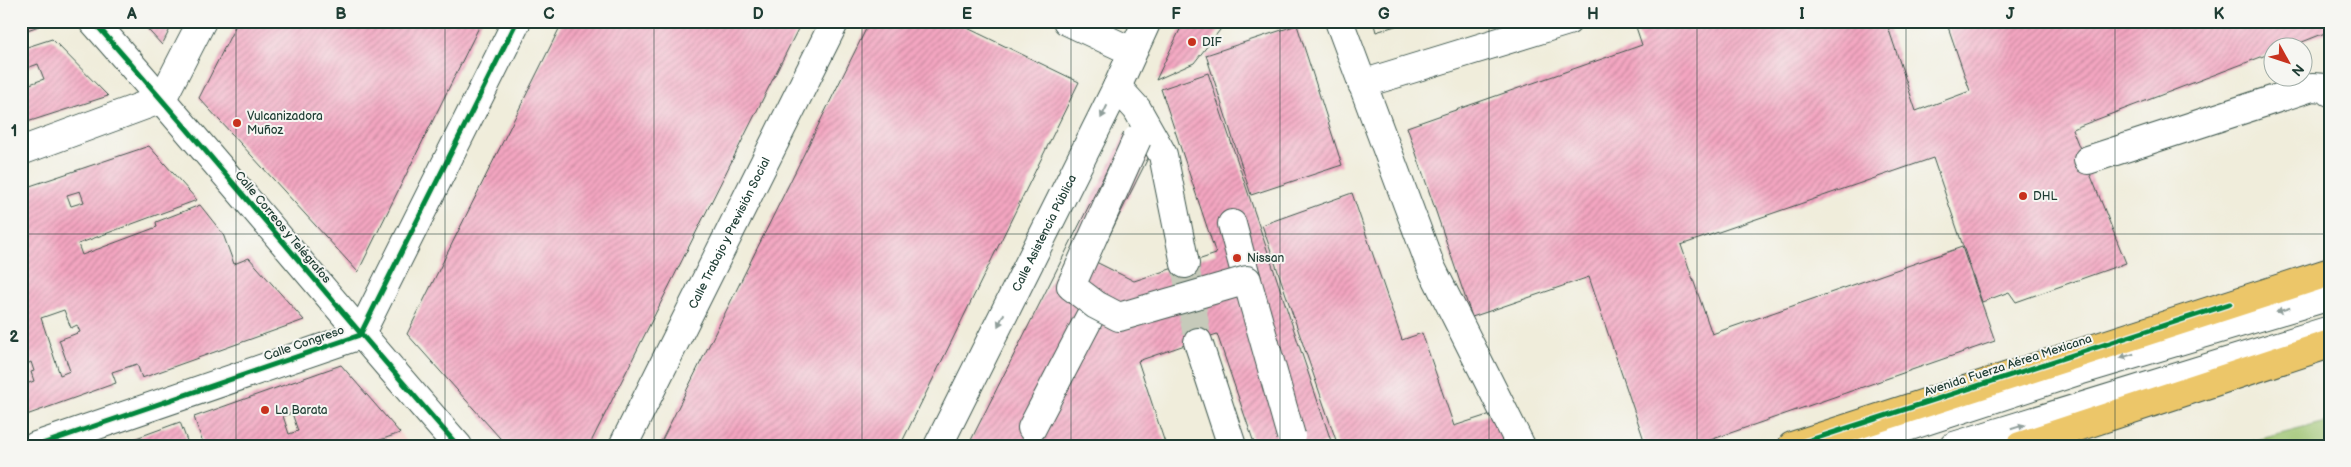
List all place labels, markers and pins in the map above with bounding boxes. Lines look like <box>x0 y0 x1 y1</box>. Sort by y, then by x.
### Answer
place label: DIF <box>1202 35 1222 50</box>
marker: DIF <box>1186 36 1198 48</box>
place label: Vulcanizadora Muñoz <box>247 109 323 138</box>
marker: Vulcanizadora Muñoz <box>231 117 243 129</box>
place label: DHL <box>2033 189 2058 204</box>
marker: DHL <box>2017 190 2029 202</box>
place label: Nissan <box>1247 251 1285 266</box>
marker: Nissan <box>1231 252 1243 264</box>
place label: La Barata <box>275 403 328 418</box>
marker: La Barata <box>259 404 271 416</box>

